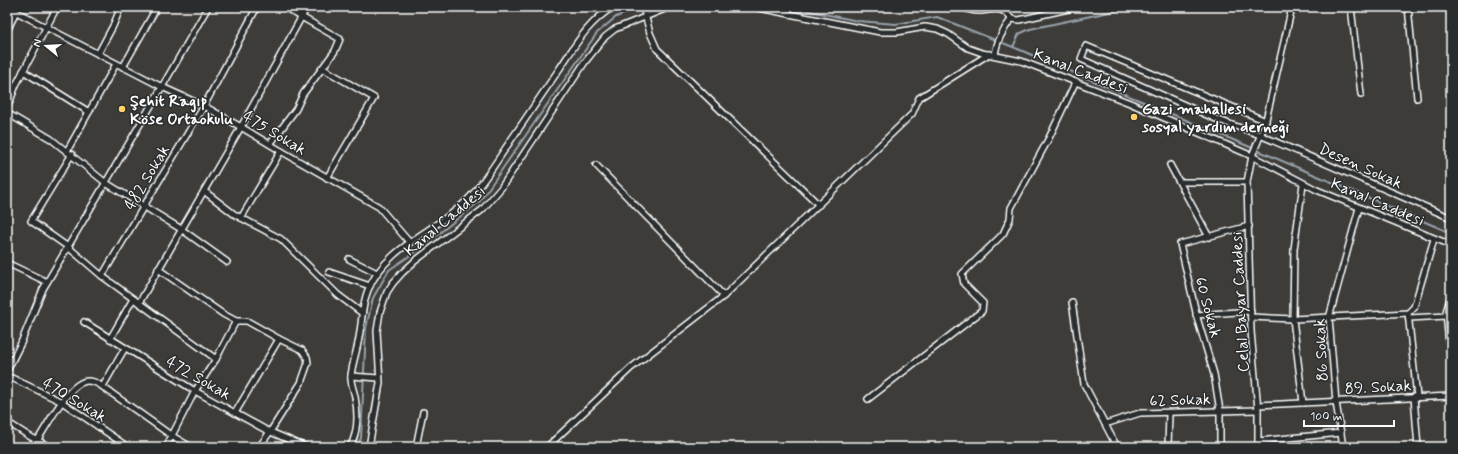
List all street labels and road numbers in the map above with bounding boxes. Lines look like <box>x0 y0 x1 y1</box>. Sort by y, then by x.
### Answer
street label: Kanal Caddesi <box>1030 44 1131 99</box>
street label: 475 Sokak <box>238 106 310 161</box>
street label: Desen Sokak <box>1315 139 1406 194</box>
street label: 482 Sokak <box>120 141 175 214</box>
street label: Kanal Caddesi <box>1327 173 1427 232</box>
street label: Kanal Caddesi <box>400 181 490 261</box>
street label: Celal Bayar Caddesi <box>1226 231 1255 373</box>
street label: 60 Sokak <box>1189 275 1226 340</box>
street label: 86 Sokak <box>1309 318 1334 382</box>
street label: 472 Sokak <box>162 351 235 405</box>
street label: 470 Sokak <box>38 373 110 428</box>
street label: 89. Sokak <box>1344 375 1412 400</box>
street label: 62 Sokak <box>1149 389 1211 412</box>

